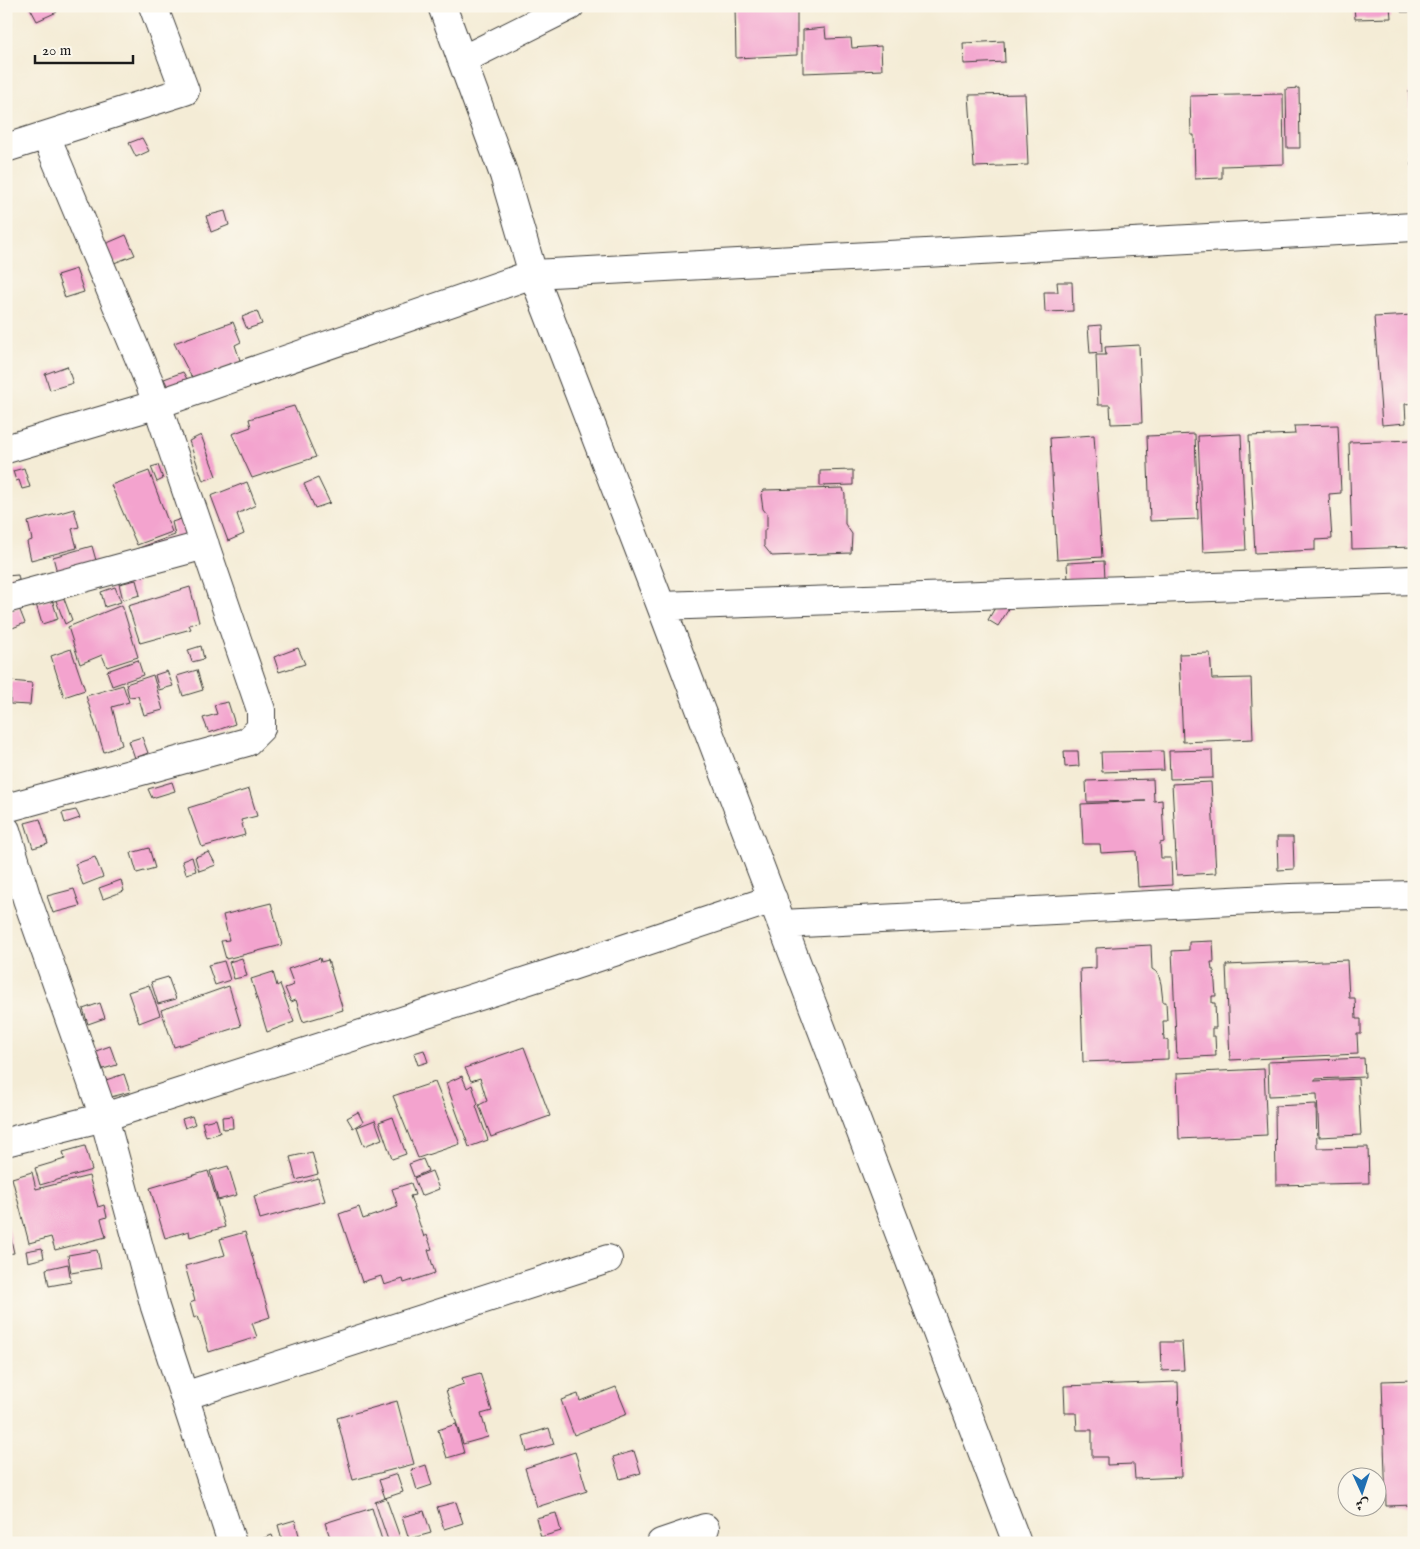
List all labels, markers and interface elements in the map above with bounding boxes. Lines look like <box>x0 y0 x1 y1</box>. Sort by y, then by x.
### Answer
scale bar <box>35 32 132 64</box>
text: 20 m <box>42 41 72 60</box>
north arrow <box>1338 1466 1388 1516</box>
text: ش <box>1355 1495 1370 1513</box>

